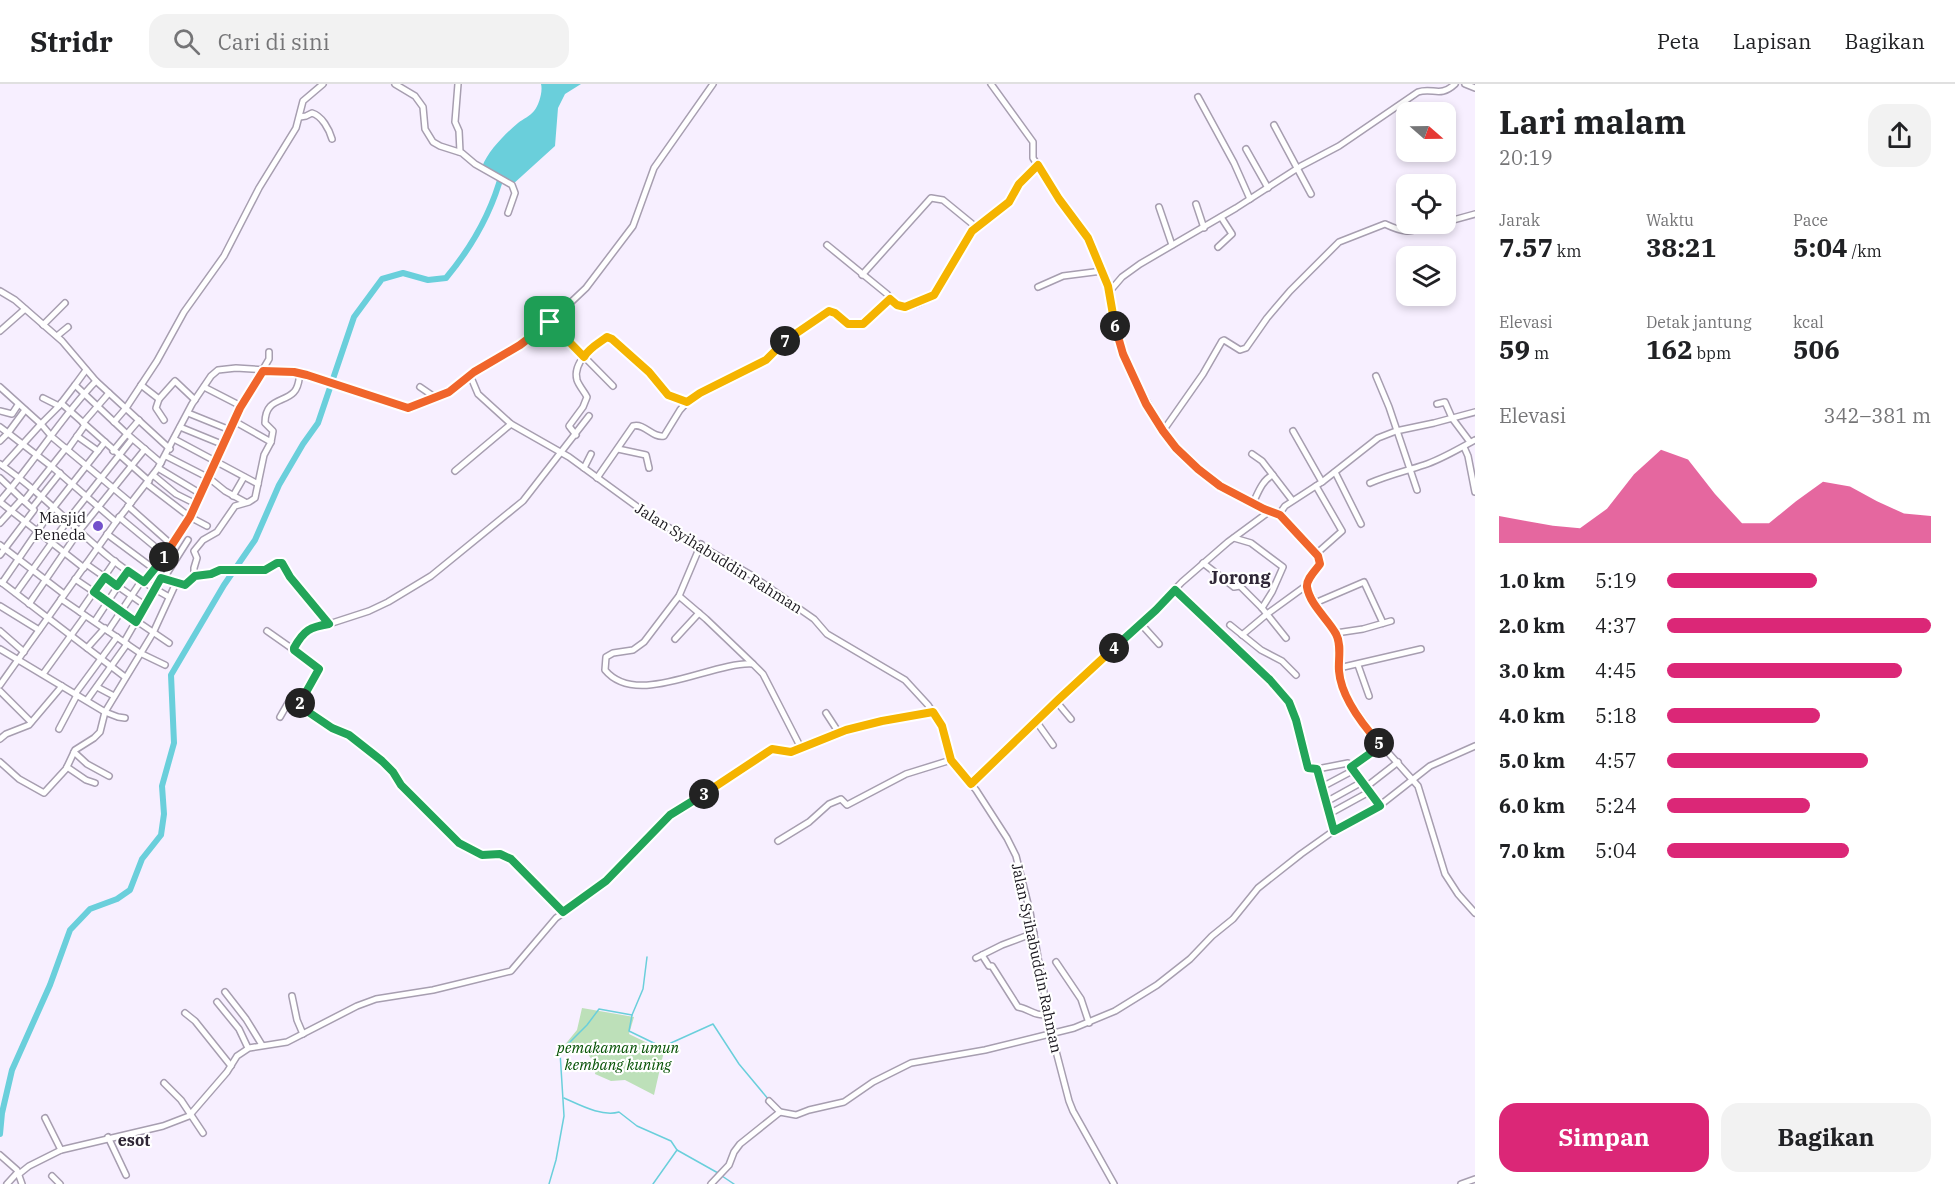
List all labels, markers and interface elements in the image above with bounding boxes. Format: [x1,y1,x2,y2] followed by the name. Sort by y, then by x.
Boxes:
[149,14,569,68] search box
[30,23,113,60] text: Stridr
[170,25,203,58] icon: search
[218,27,330,56] text: Cari di sini
[1657,27,1700,55] text: Peta
[1733,27,1811,55] text: Lapisan
[1844,27,1925,55] text: Bagikan
[1499,100,1686,143] text: Lari malam
[1396,102,1456,162] north arrow
[1396,102,1456,306] map controls
[1868,104,1931,167] button: share
[1499,144,1553,171] text: 20:19
[1396,174,1456,234] button: locate
[1499,210,1540,230] text: Jarak
[1646,210,1694,230] text: Waktu
[1793,210,1828,230] text: Pace
[1499,230,1553,264] text: 7.57
[1646,230,1716,264] text: 38:21
[1793,230,1848,264] text: 5:04
[1553,241,1581,261] text: km
[1848,241,1882,261] text: /km
[1396,246,1456,306] button: layers
[524,296,575,347] pin
[533,305,566,338] icon: arrive
[1100,311,1130,341] pin: 6
[1499,312,1553,332] text: Elevasi
[1646,312,1752,332] text: Detak jantung
[1793,312,1824,332] text: kcal
[1110,316,1120,336] text: 6
[770,326,800,356] pin: 7
[780,331,790,351] text: 7
[1499,332,1530,366] text: 59
[1646,332,1693,366] text: 162
[1793,332,1840,366] text: 506
[1530,343,1549,363] text: m
[1693,343,1731,363] text: bpm
[1499,402,1566,429] text: Elevasi
[1824,402,1931,429] text: 342–381 m
[632,499,807,618] street label: Jalan Syihabuddin Rahman
[34,508,86,544] place label: Masjid Peneda
[91,519,105,533] marker: Masjid Peneda
[149,542,179,572] pin: 1
[159,547,169,567] text: 1
[1209,566,1271,589] district label: Jorong
[1499,567,1565,594] text: 1.0 km
[1595,567,1637,594] text: 5:19
[1499,612,1565,639] text: 2.0 km
[1595,612,1637,639] text: 4:37
[1099,633,1129,663] pin: 4
[1109,638,1119,658] text: 4
[1499,657,1565,684] text: 3.0 km
[1595,657,1637,684] text: 4:45
[285,688,315,718] pin: 2
[295,693,305,713] text: 2
[1499,702,1565,729] text: 4.0 km
[1595,702,1637,729] text: 5:18
[1364,728,1394,758] pin: 5
[1374,733,1384,753] text: 5
[1499,747,1565,774] text: 5.0 km
[1595,747,1637,774] text: 4:57
[689,779,719,809] pin: 3
[699,784,709,804] text: 3
[1499,792,1565,819] text: 6.0 km
[1595,792,1637,819] text: 5:24
[1499,837,1565,864] text: 7.0 km
[1595,837,1637,864] text: 5:04
[1008,861,1067,1055] street label: Jalan Syihabuddin Rahman
[555,1038,680,1074] park label: pemakaman umun kembang kuning
[1499,1103,1709,1172] button: Simpan
[1721,1103,1931,1172] button: Bagikan
[118,1130,150,1150] district label: esot

